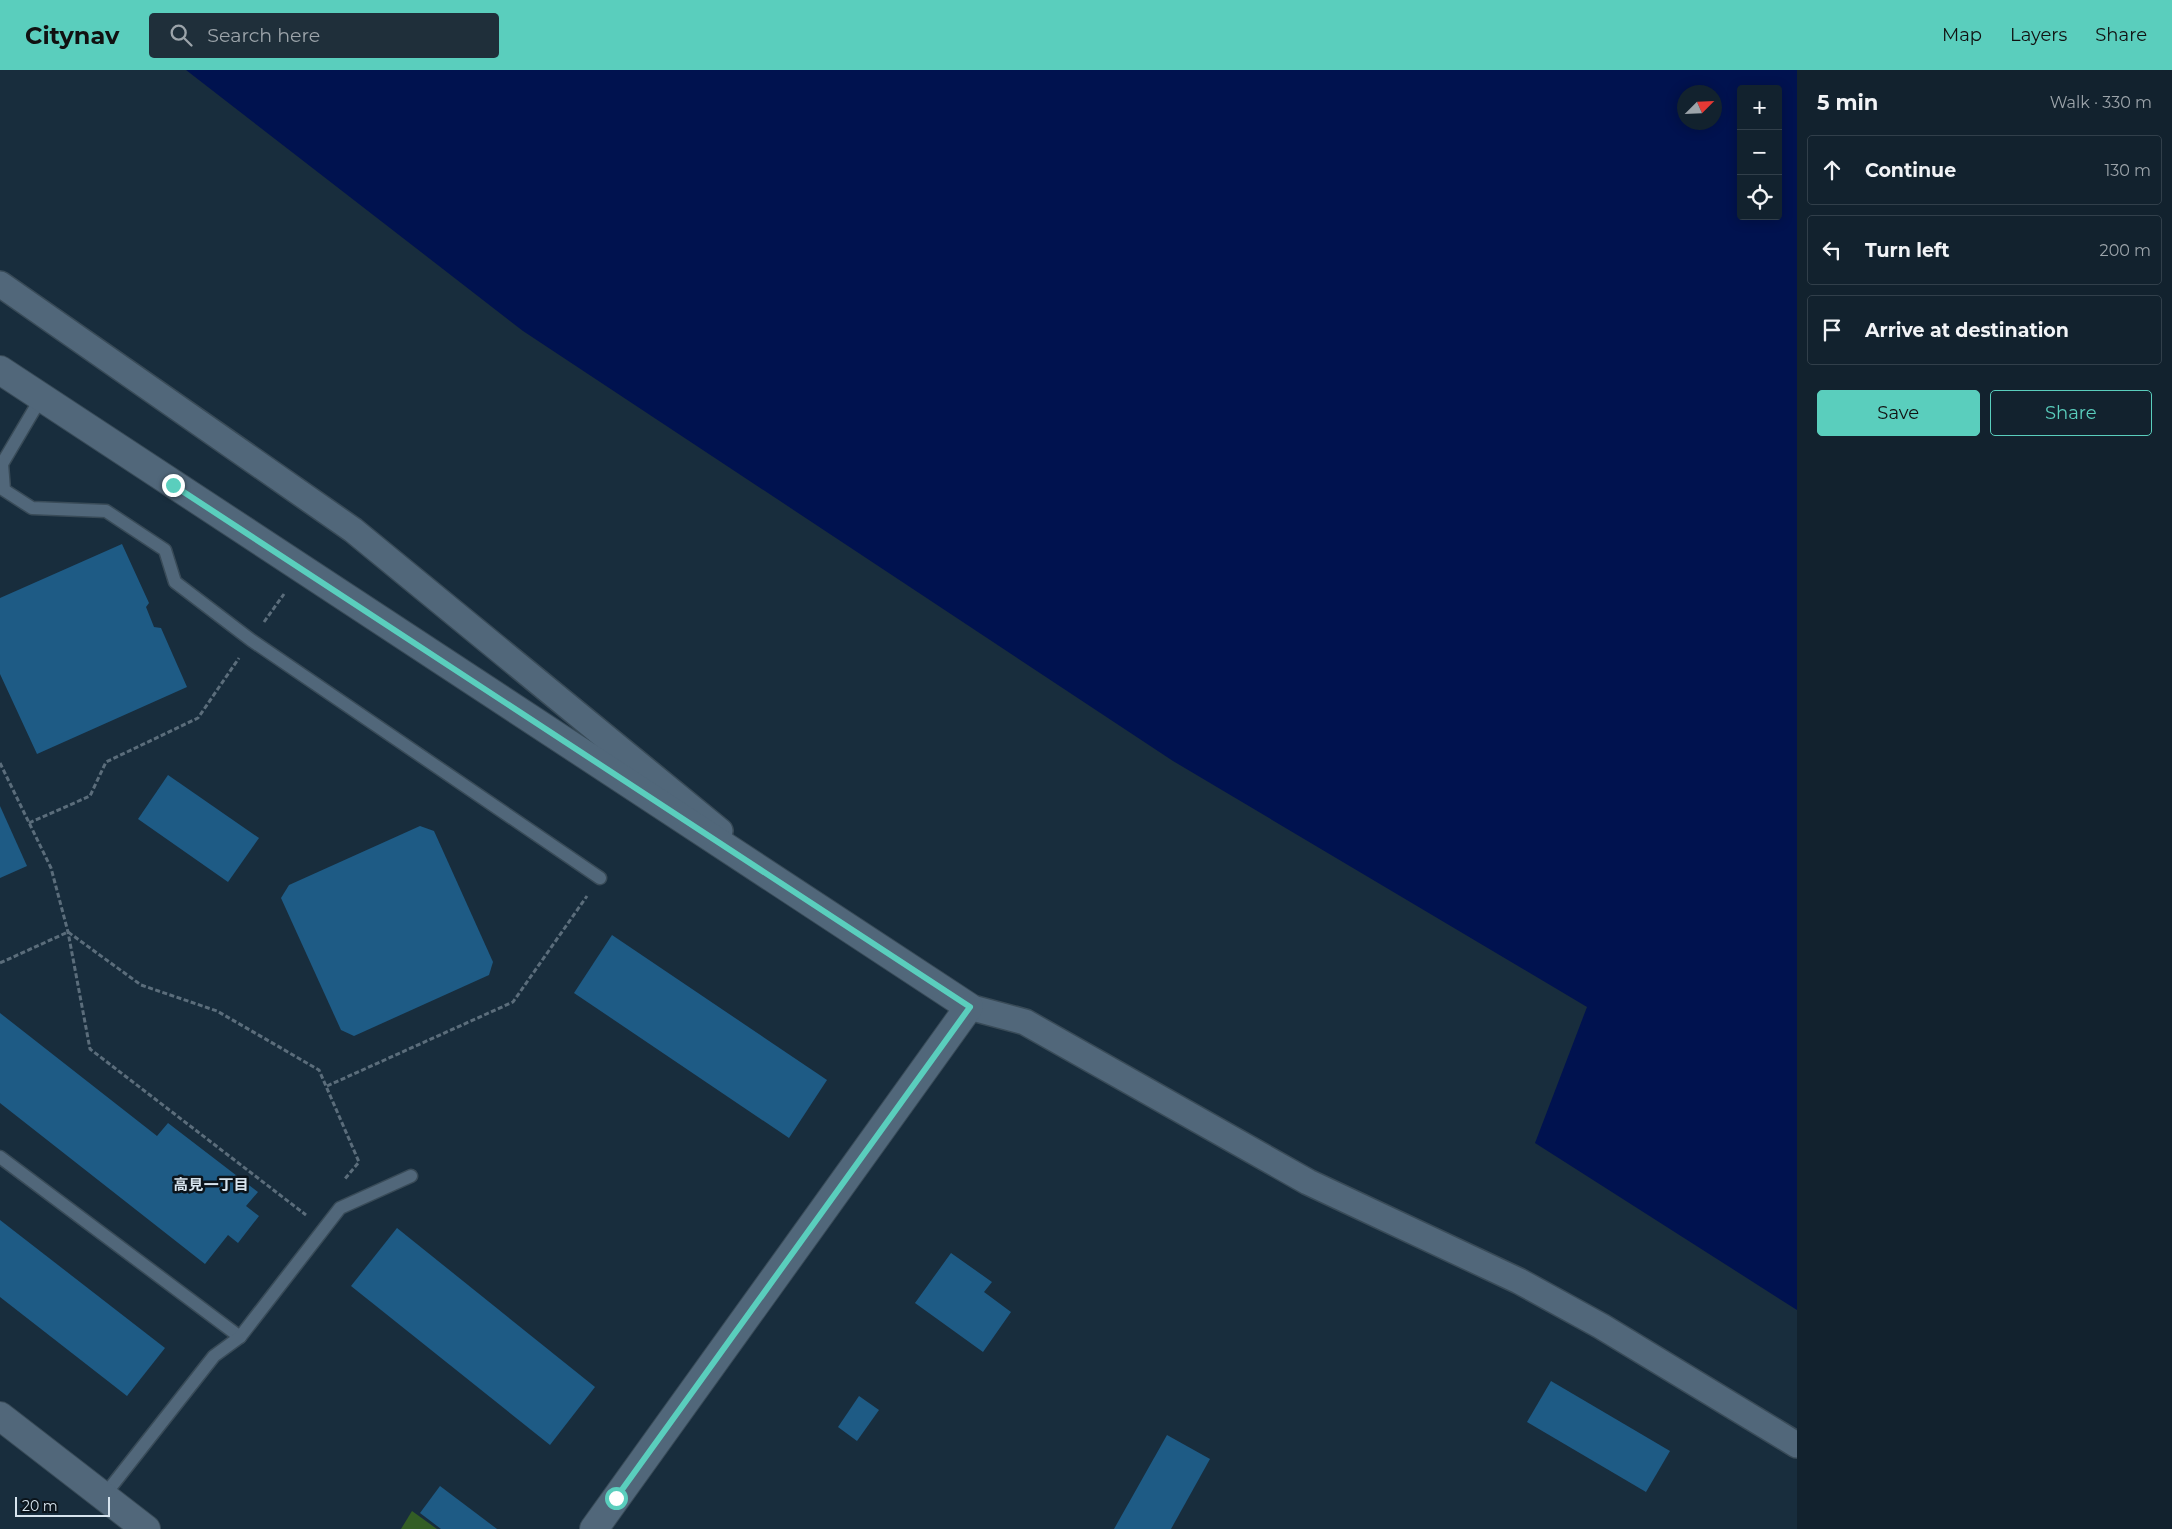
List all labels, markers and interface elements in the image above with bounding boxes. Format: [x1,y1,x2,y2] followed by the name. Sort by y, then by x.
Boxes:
[149,13,499,58] search box
[25,21,119,50] text: Citynav
[167,21,195,49] icon: search
[207,24,320,47] text: Search here
[1942,24,1982,46] text: Map
[2010,24,2067,46] text: Layers
[2095,24,2147,46] text: Share
[1677,85,1722,130] north arrow
[1737,85,1782,220] map controls
[1737,85,1782,130] button: +
[1817,90,1878,115] text: 5 min
[2050,93,2152,112] text: Walk · 330 m
[1737,130,1782,175] button: −
[1818,156,1846,184] icon: ahead
[1865,159,1956,182] text: Continue
[2104,161,2151,180] text: 130 m
[1737,175,1782,220] button: locate
[1818,236,1846,264] icon: left
[1865,239,1950,262] text: Turn left
[2100,241,2151,260] text: 200 m
[1818,316,1846,344] icon: arrive
[1865,319,2069,342] text: Arrive at destination
[1817,390,1980,436] button: Save
[1990,390,2152,436] button: Share
[162,474,185,497] route end
[173,1175,249,1194] district label: 高見一丁目
[605,1487,628,1510] route start
[15,1494,110,1517] scale bar
[22,1497,58,1515] text: 20 m

